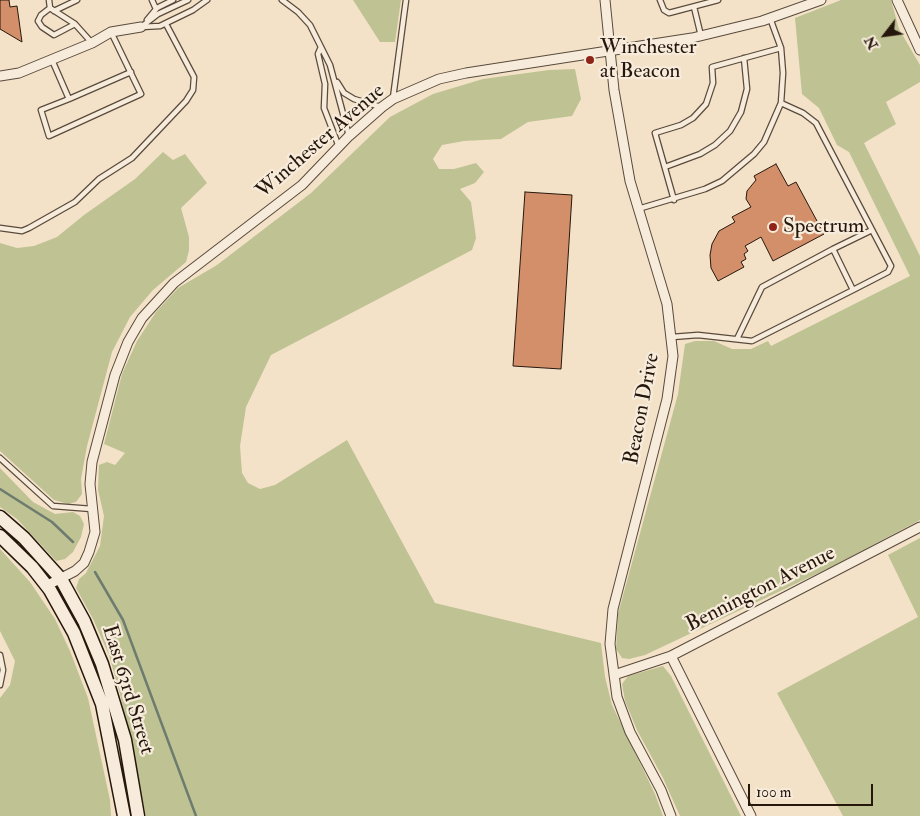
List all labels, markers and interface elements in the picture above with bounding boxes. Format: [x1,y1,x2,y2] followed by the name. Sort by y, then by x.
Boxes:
[860,10,910,60] north arrow
[861,33,882,52] text: N
[600,35,697,85] place label: Winchester at Beacon
[584,54,596,66] marker: Winchester at Beacon
[252,79,390,205] street label: Winchester Avenue
[783,214,864,240] place label: Spectrum
[767,221,779,233] marker: Spectrum
[620,351,666,467] street label: Beacon Drive
[682,542,840,638] street label: Bennington Avenue
[95,622,159,758] street label: East 63rd Street
[750,774,875,806] scale bar
[756,783,791,802] text: 100 m

